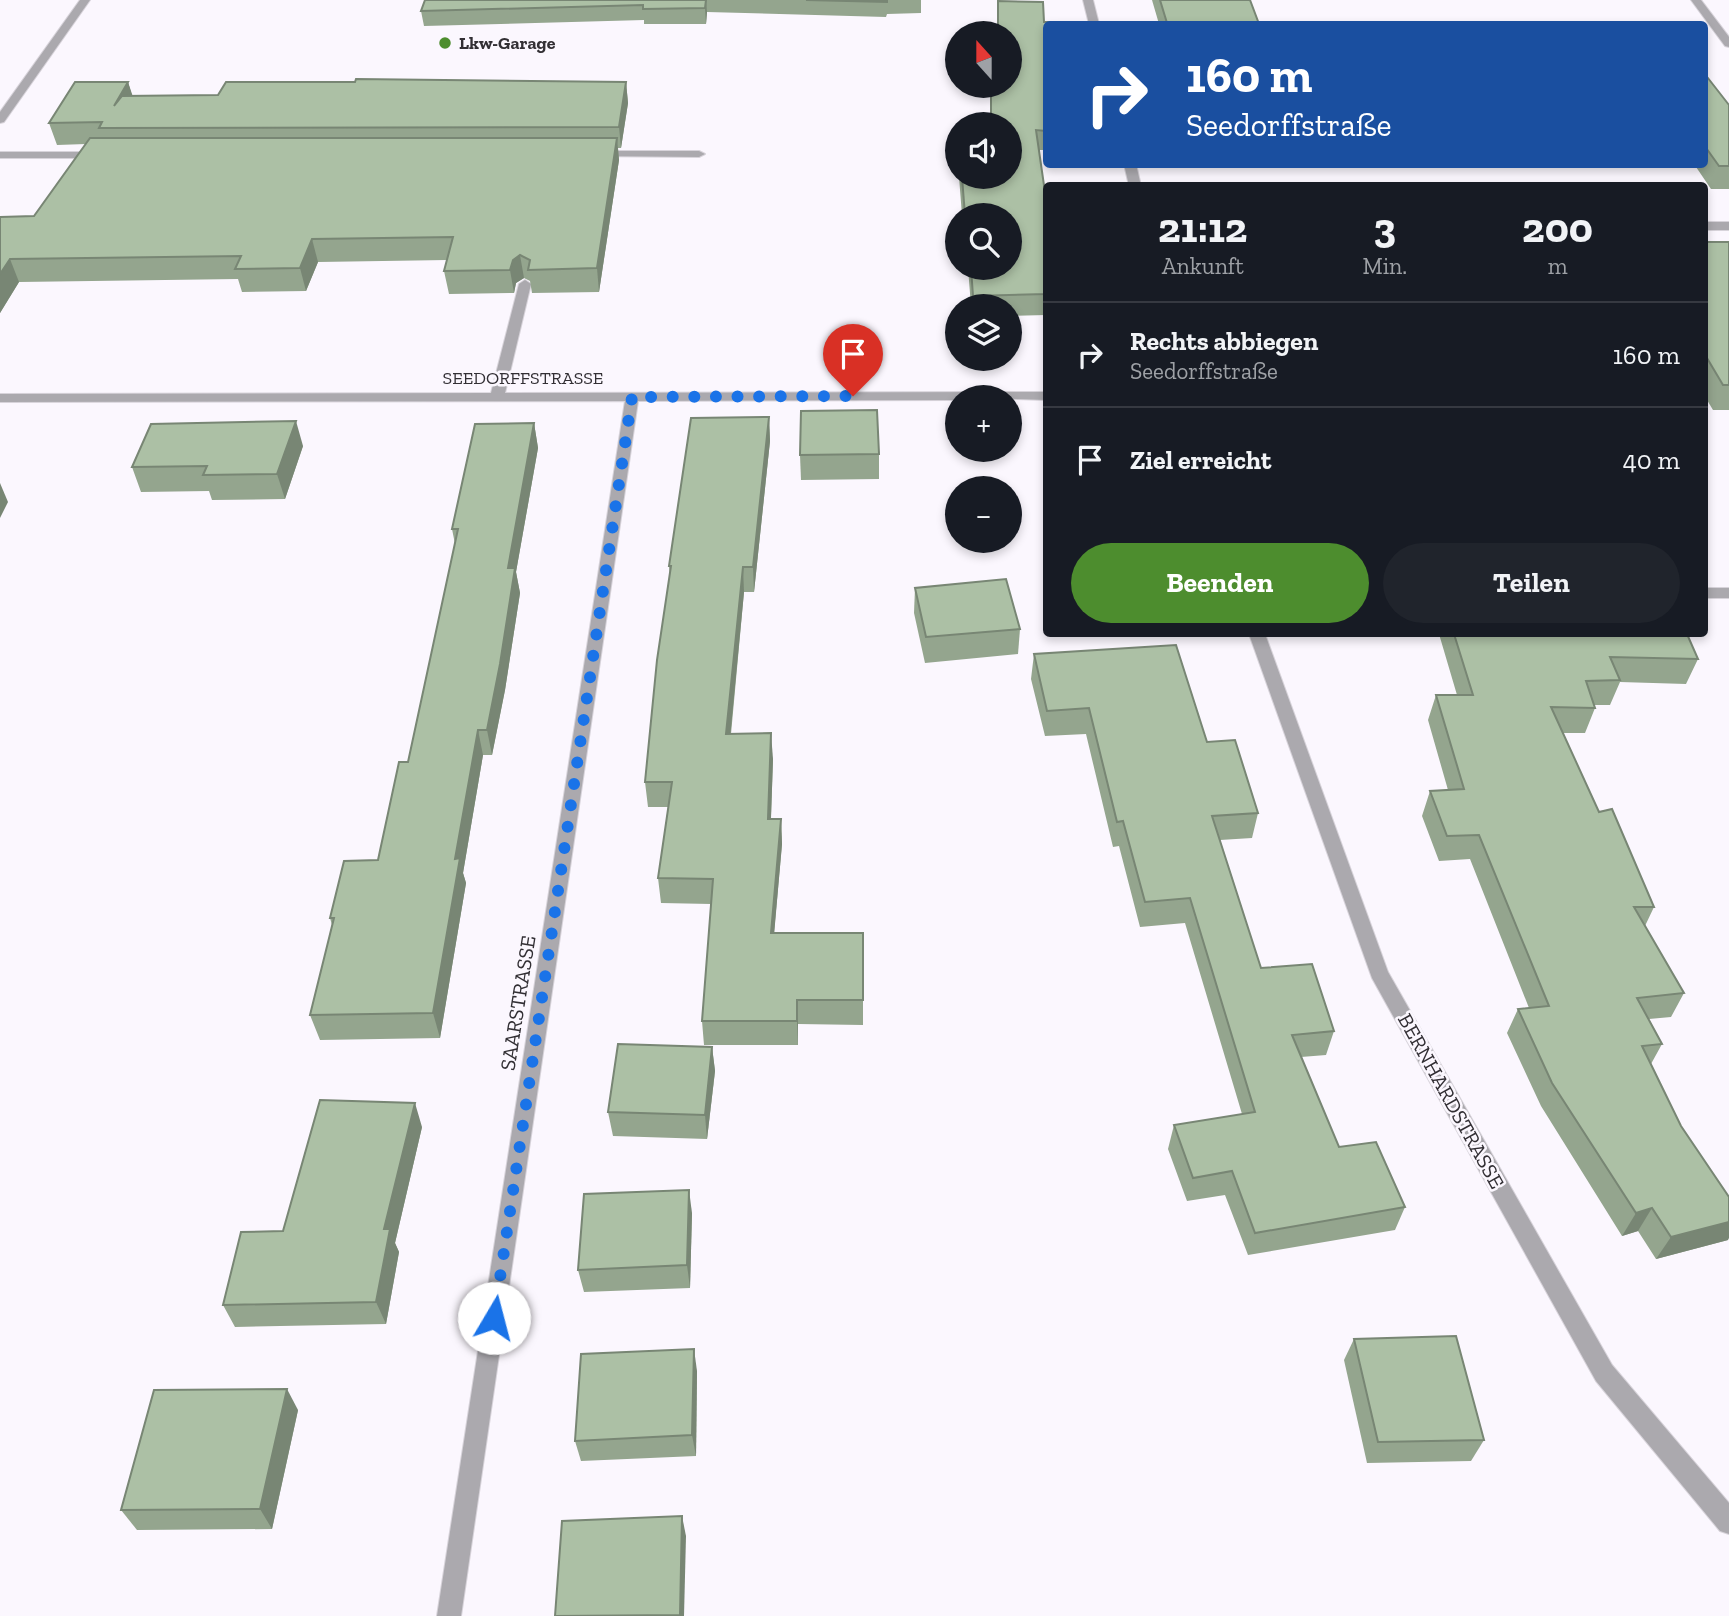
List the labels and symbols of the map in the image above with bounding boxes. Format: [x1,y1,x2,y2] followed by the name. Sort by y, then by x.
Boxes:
[945,21,1022,98] north arrow
[459,32,556,54] place label: Lkw-Garage
[437,35,453,51] marker: Lkw-Garage
[823,324,883,396] pin
[443,367,603,389] street label: SEEDORFFSTRASSE
[494,934,541,1072] street label: SAARSTRASSE
[1393,1009,1510,1193] street label: BERNHARDSTRASSE
[457,1281,531,1355] position arrow

